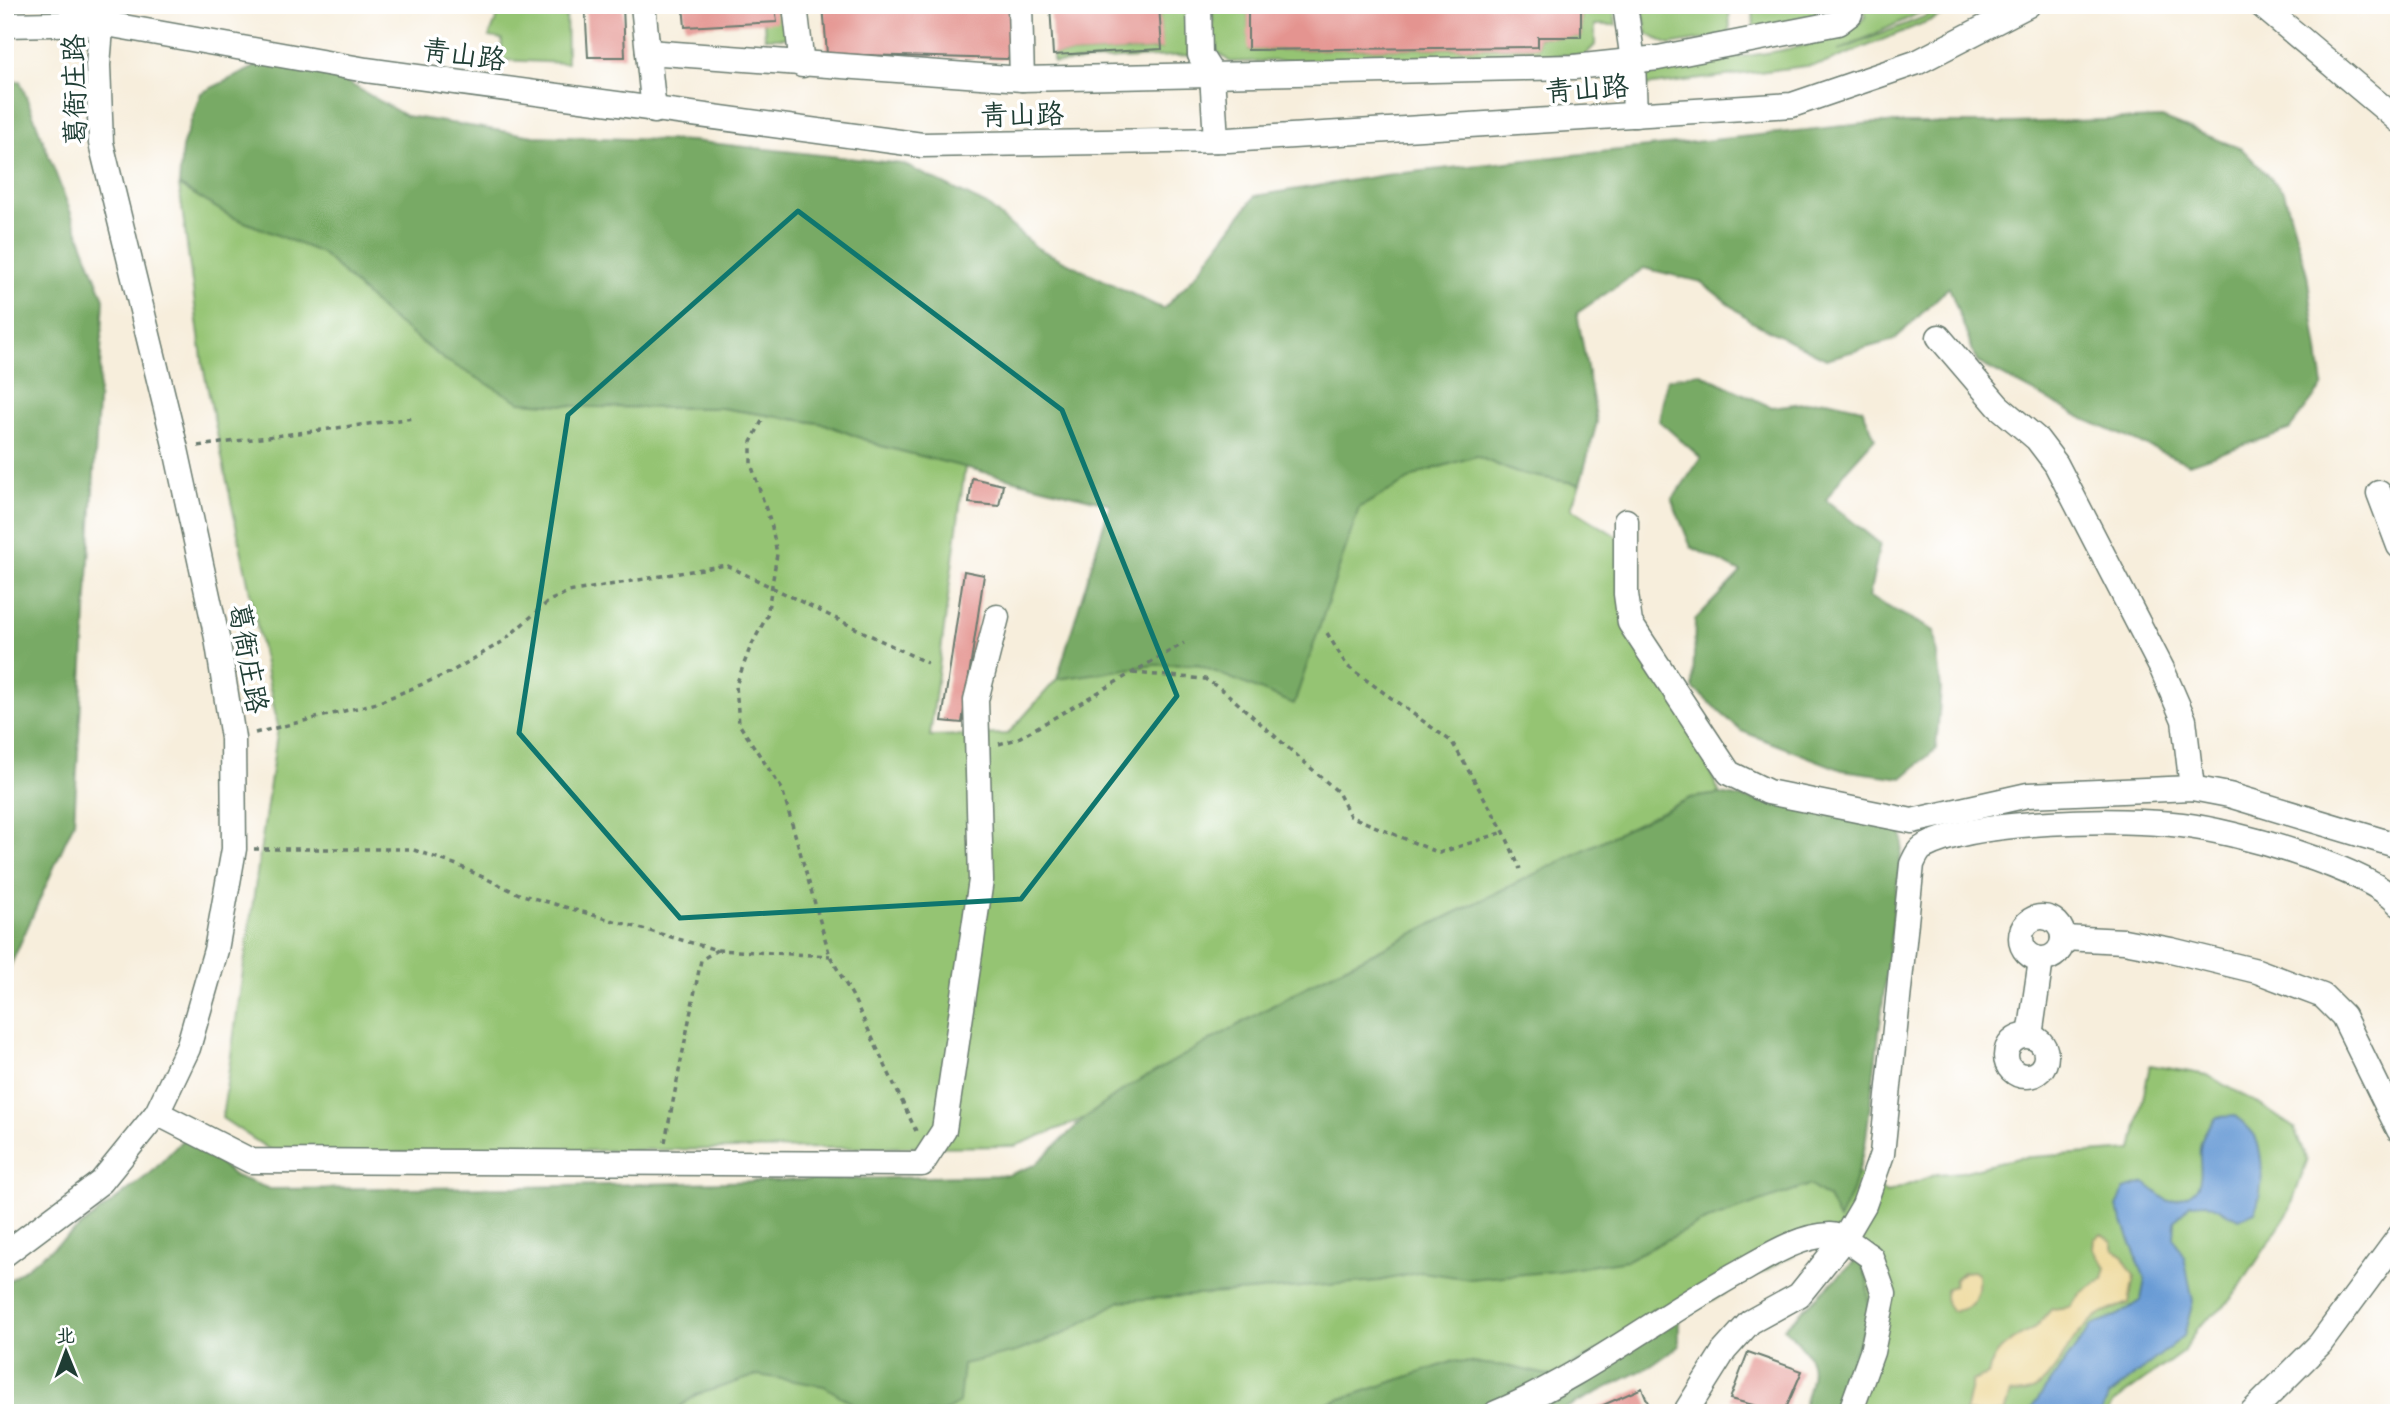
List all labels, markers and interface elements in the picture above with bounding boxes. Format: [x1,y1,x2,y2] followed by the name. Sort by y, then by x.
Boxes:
[420,31,508,78] street label: 青山路
[56,34,93,146] street label: 葛衙庄路
[1544,68,1630,109] street label: 青山路
[980,96,1064,133] street label: 青山路
[222,600,275,716] street label: 葛衙庄路
[32,1316,102,1386] north arrow
[56,1324,75,1348] text: 北

